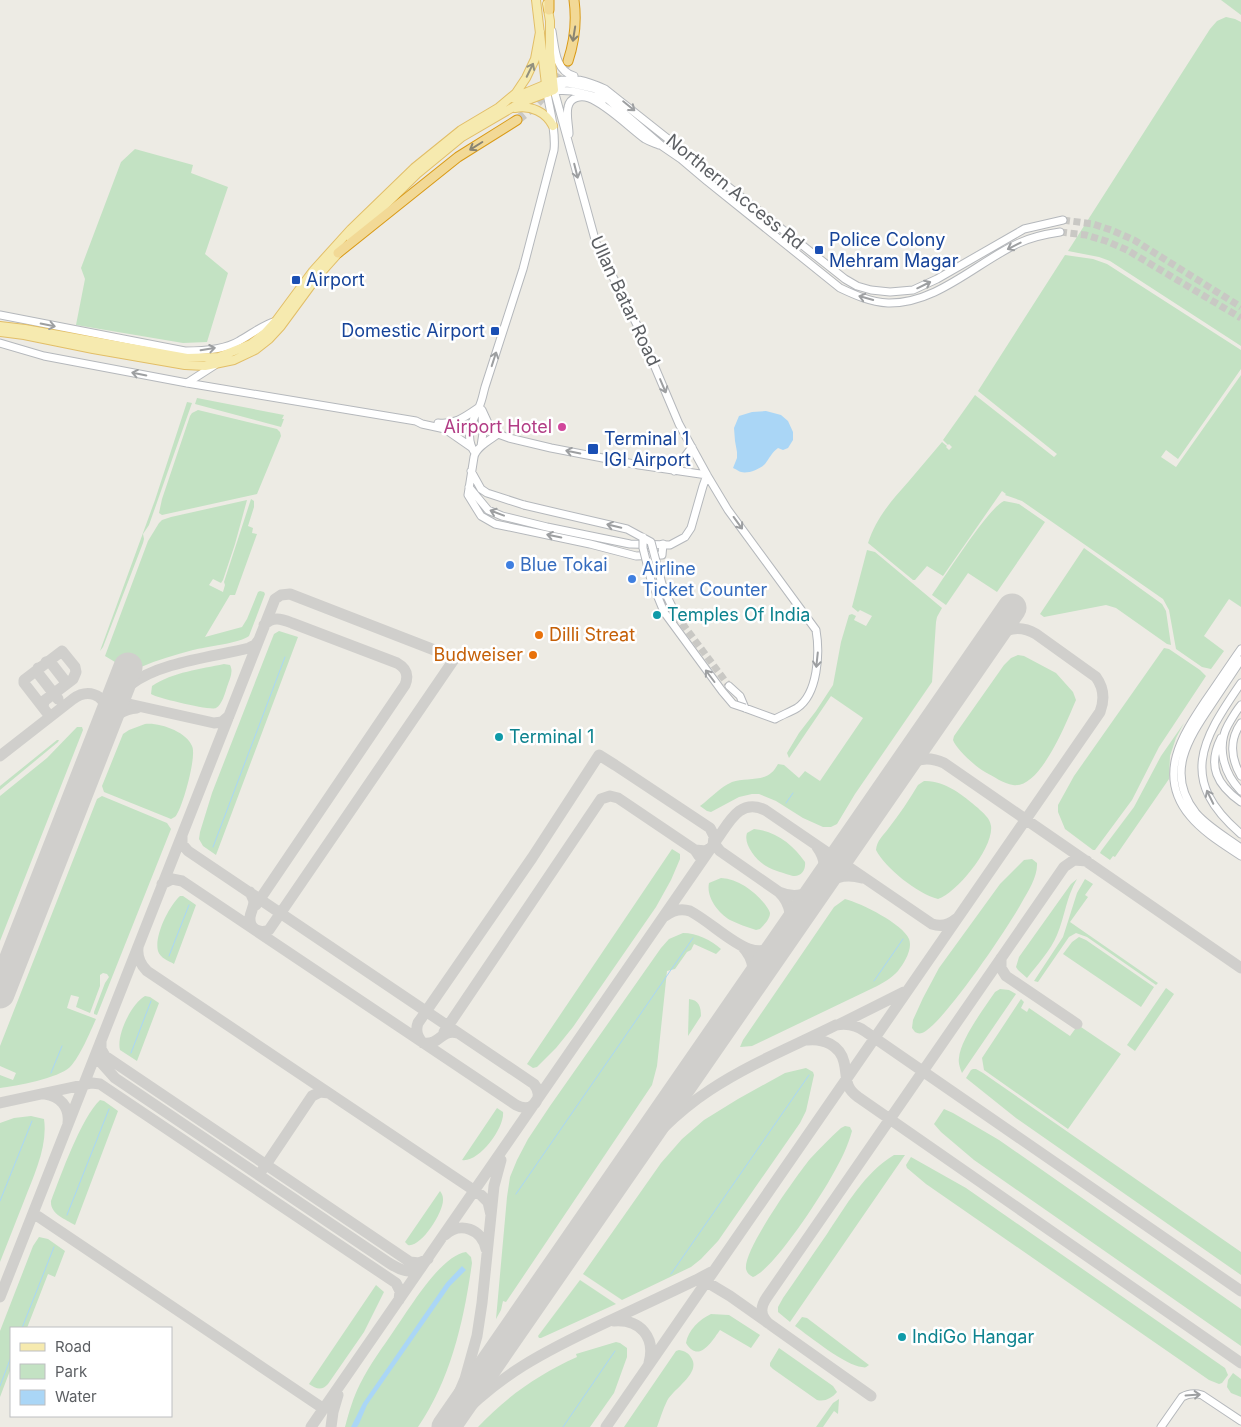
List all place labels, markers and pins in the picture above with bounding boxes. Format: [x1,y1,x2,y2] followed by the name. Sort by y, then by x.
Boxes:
[829,229,959,271] place label: Police Colony Mehram Magar
[813,244,825,256] marker: Police Colony Mehram Magar
[306,269,365,290] place label: Airport
[290,274,302,286] marker: Airport
[341,320,485,341] place label: Domestic Airport
[489,325,501,337] marker: Domestic Airport
[444,416,552,437] place label: Airport Hotel
[556,421,568,433] marker: Airport Hotel
[604,428,691,470] place label: Terminal 1 IGI Airport
[586,442,600,456] marker: Terminal 1 IGI Airport
[520,554,608,575] place label: Blue Tokai
[642,558,768,600] place label: Airline Ticket Counter
[504,559,516,571] marker: Blue Tokai
[626,573,638,585] marker: Airline Ticket Counter
[667,604,810,625] place label: Temples Of India
[651,609,663,621] marker: Temples Of India
[549,624,635,645] place label: Dilli Streat
[533,629,545,641] marker: Dilli Streat
[434,644,523,665] place label: Budweiser
[527,649,539,661] marker: Budweiser
[509,726,594,747] place label: Terminal 1
[493,731,505,743] marker: Terminal 1
[912,1326,1034,1347] place label: IndiGo Hangar
[896,1331,908,1343] marker: IndiGo Hangar

